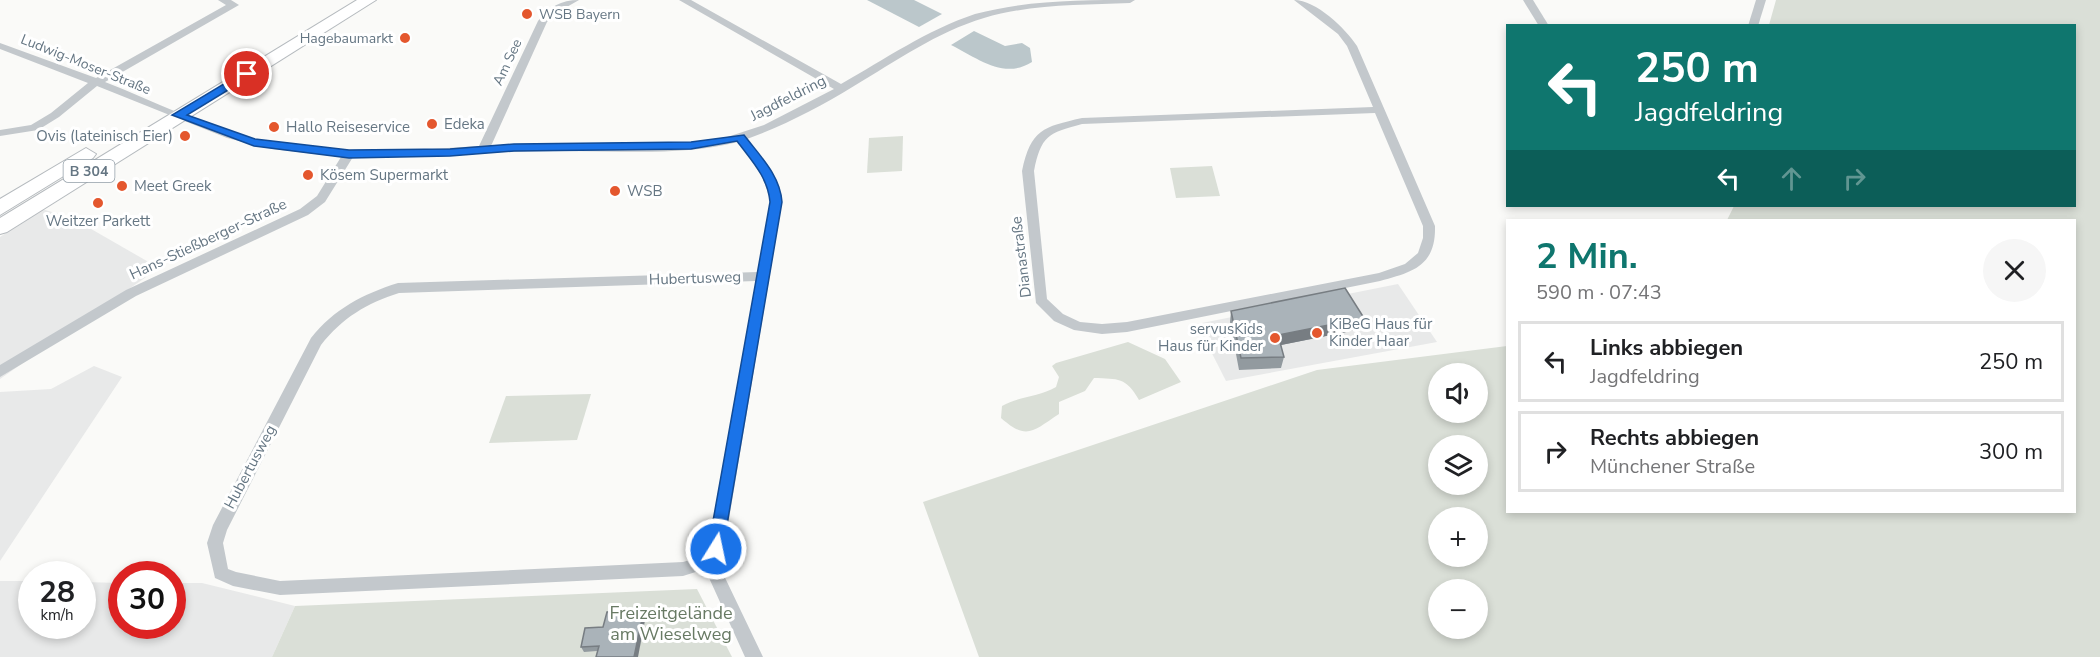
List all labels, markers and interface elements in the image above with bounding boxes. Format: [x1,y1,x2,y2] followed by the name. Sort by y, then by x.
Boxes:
[539,5,620,24] place label: WSB Bayern
[520,7,534,21] marker: WSB Bayern
[300,29,393,48] place label: Hagebaumarkt
[18,30,154,99] street label: Ludwig-Moser-Straße
[398,31,412,45] marker: Hagebaumarkt
[488,36,526,89] street label: Am See
[1635,40,1759,97] text: 250 m
[221,48,272,99] pin
[1536,48,1614,126] icon: left
[230,57,263,90] icon: arrive
[746,70,829,126] street label: Jagdfeldring
[1635,94,1783,131] text: Jagdfeldring
[444,114,485,134] place label: Edeka
[286,117,410,137] place label: Hallo Reiseservice
[425,117,439,131] marker: Edeka
[267,120,281,134] marker: Hallo Reiseservice
[36,126,173,146] place label: Ovis (lateinisch Eier)
[178,129,192,143] marker: Ovis (lateinisch Eier)
[64,160,115,182] road number: B 304
[1712,162,1745,195] icon: left
[1775,162,1808,195] icon: ahead
[1838,162,1871,195] icon: right
[320,165,449,185] place label: Kösem Supermarkt
[301,168,315,182] marker: Kösem Supermarkt
[134,176,212,196] place label: Meet Greek
[115,179,129,193] marker: Meet Greek
[627,181,663,201] place label: WSB
[608,184,622,198] marker: WSB
[126,194,290,284] street label: Hans-Stießberger-Straße
[91,196,105,210] marker: Weitzer Parkett
[46,211,151,231] place label: Weitzer Parkett
[1006,215,1036,299] street label: Dianastraße
[1536,232,1638,281] text: 2 Min.
[1983,239,2046,302] button: close
[649,266,741,290] street label: Hubertusweg
[1536,279,1662,306] text: 590 m · 07:43
[1329,314,1433,351] place label: KiBeG Haus für Kinder Haar
[1158,319,1264,356] place label: servusKids Haus für Kinder
[1310,326,1324,340] marker: KiBeG Haus für Kinder Haar
[1268,331,1282,345] marker: servusKids Haus für Kinder
[1590,333,1743,363] text: Links abbiegen
[1539,345,1572,378] icon: left
[1979,347,2043,377] text: 250 m
[1428,363,1488,639] map controls
[1428,363,1488,423] button: sound
[1590,363,1700,390] text: Jagdfeldring
[219,422,281,512] street label: Hubertusweg
[1590,423,1759,453] text: Rechts abbiegen
[1428,435,1488,495] button: layers
[1539,435,1572,468] icon: right
[1979,437,2043,467] text: 300 m
[1590,453,1755,480] text: Münchener Straße
[1428,507,1488,567] button: +
[684,517,748,581] position arrow
[108,561,186,639] speed limit sign: 30
[39,572,75,613] text: 28
[1428,579,1488,639] button: −
[609,601,733,646] park label: Freizeitgelände am Wieselweg
[40,605,74,625] text: km/h

